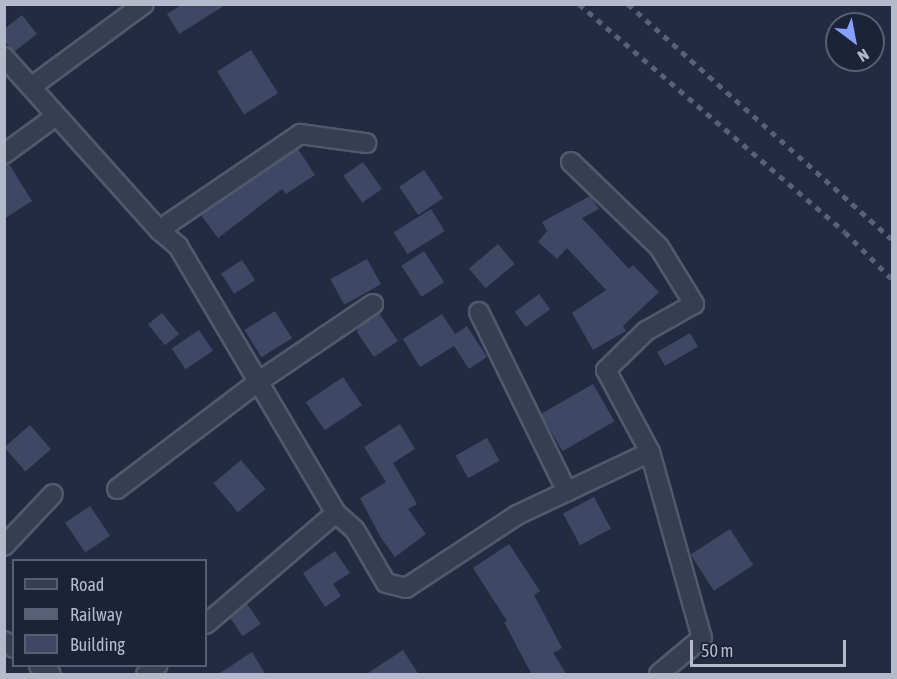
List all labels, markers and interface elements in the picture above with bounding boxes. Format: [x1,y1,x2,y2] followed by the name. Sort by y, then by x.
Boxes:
[825,12,885,72] north arrow
[855,45,872,66] text: N
[12,559,207,667] legend
[70,574,104,595] text: Road
[70,604,122,625] text: Railway
[693,628,849,666] scale bar
[70,634,125,655] text: Building
[701,640,733,661] text: 50 m

